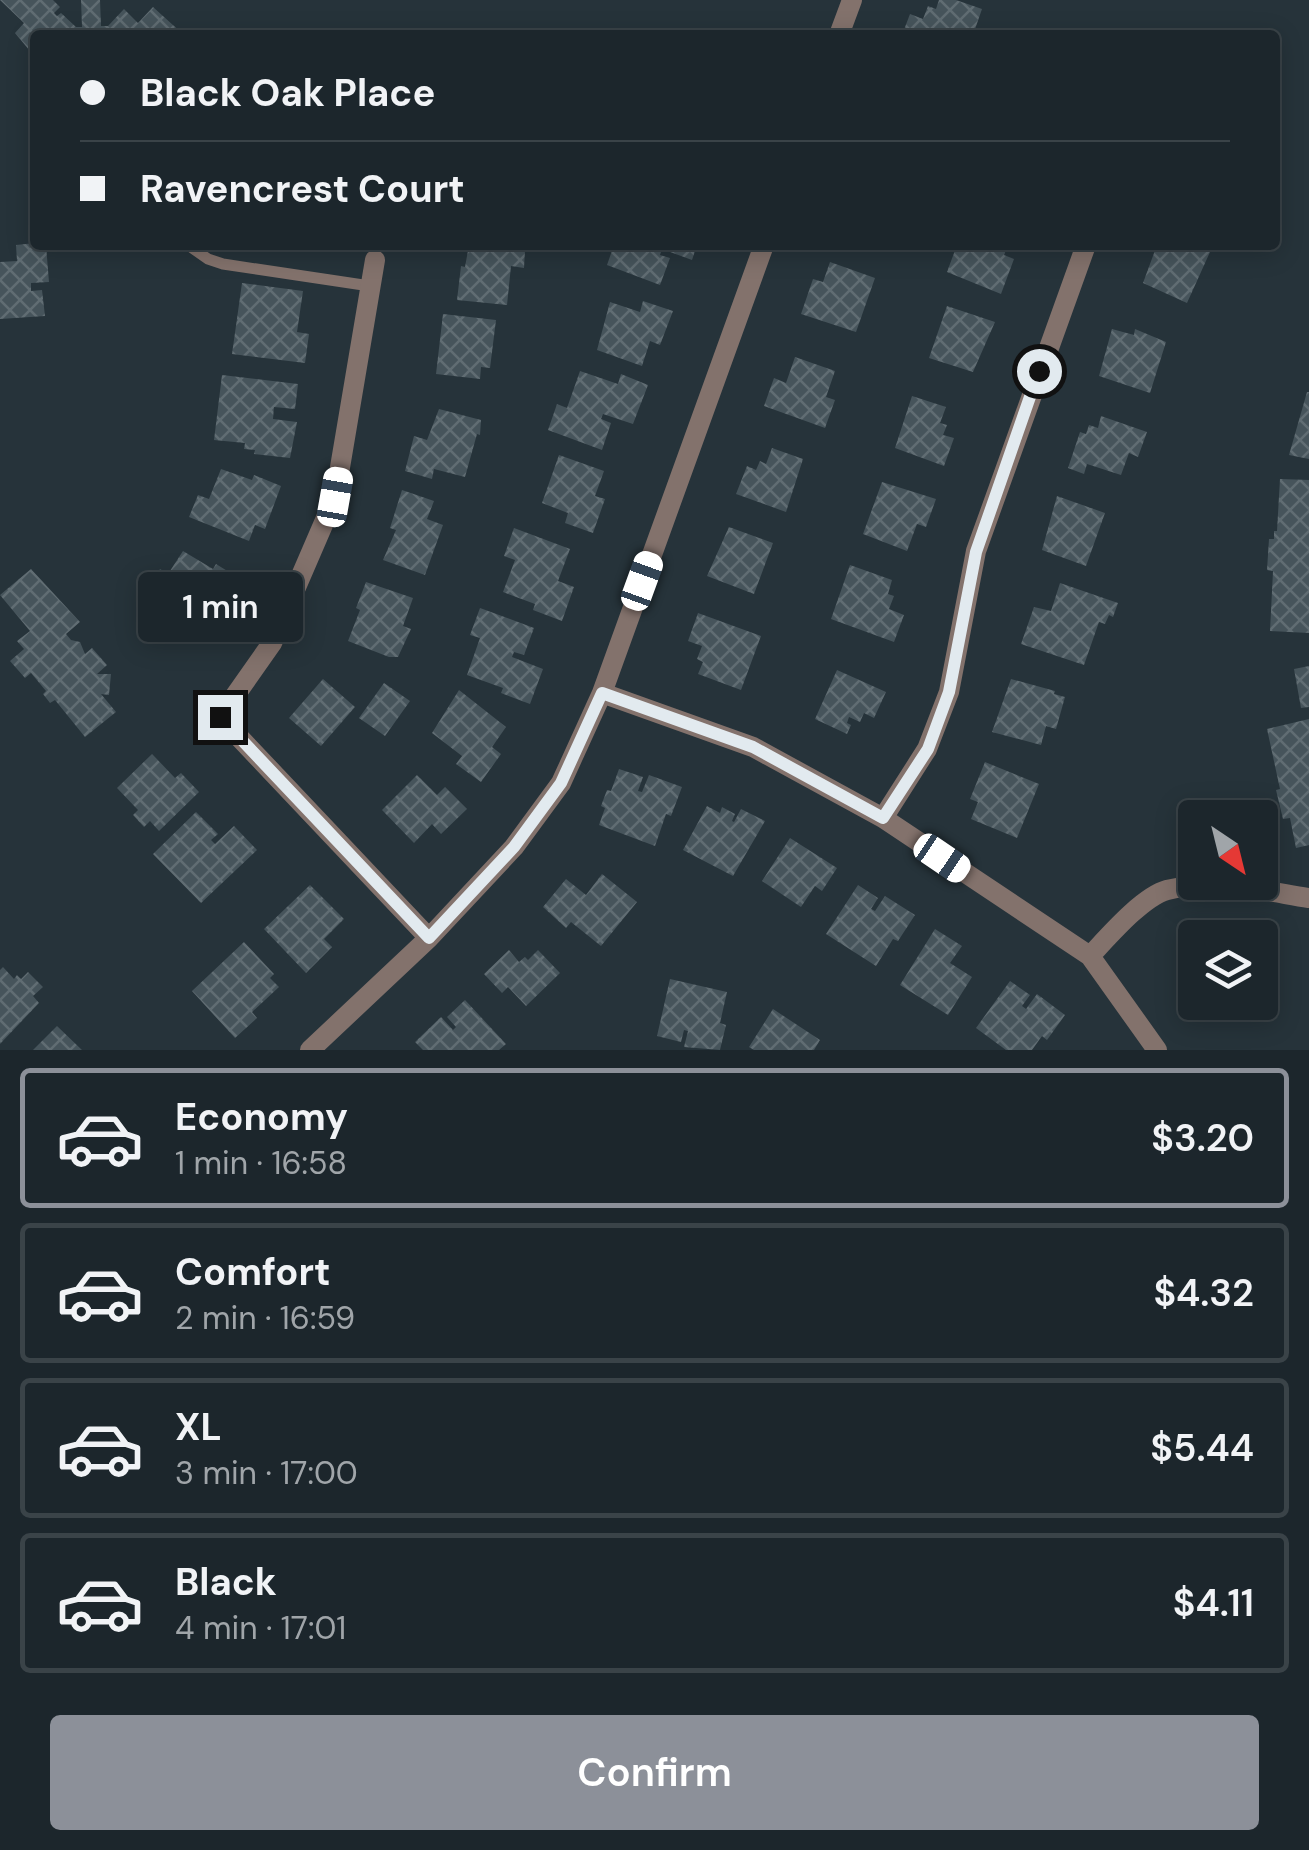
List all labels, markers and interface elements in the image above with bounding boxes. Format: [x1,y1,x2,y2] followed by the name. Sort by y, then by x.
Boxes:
[140,68,435,118] text: Black Oak Place
[140,164,465,214] text: Ravencrest Court
[1017,349,1062,394] route start
[315,465,355,529] car
[618,548,666,614] car
[138,572,302,642] callout: 1 min
[182,586,259,628] text: 1 min
[198,695,243,740] route end
[1178,800,1278,900] north arrow
[1178,800,1278,1020] map controls
[909,829,975,887] car
[1178,920,1278,1020] button: layers
[175,1092,348,1142] text: Economy
[55,1093,145,1183] icon: car
[1151,1113,1254,1163] text: $3.20
[175,1142,347,1184] text: 1 min · 16:58
[175,1247,331,1297] text: Comfort
[55,1248,145,1338] icon: car
[1153,1268,1254,1318] text: $4.32
[175,1297,355,1339] text: 2 min · 16:59
[175,1402,222,1452] text: XL
[55,1403,145,1493] icon: car
[1150,1423,1254,1473] text: $5.44
[175,1452,358,1494] text: 3 min · 17:00
[175,1557,277,1607] text: Black
[55,1558,145,1648] icon: car
[1173,1578,1254,1628] text: $4.11
[175,1607,346,1649] text: 4 min · 17:01
[50,1715,1259,1830] button: Confirm

